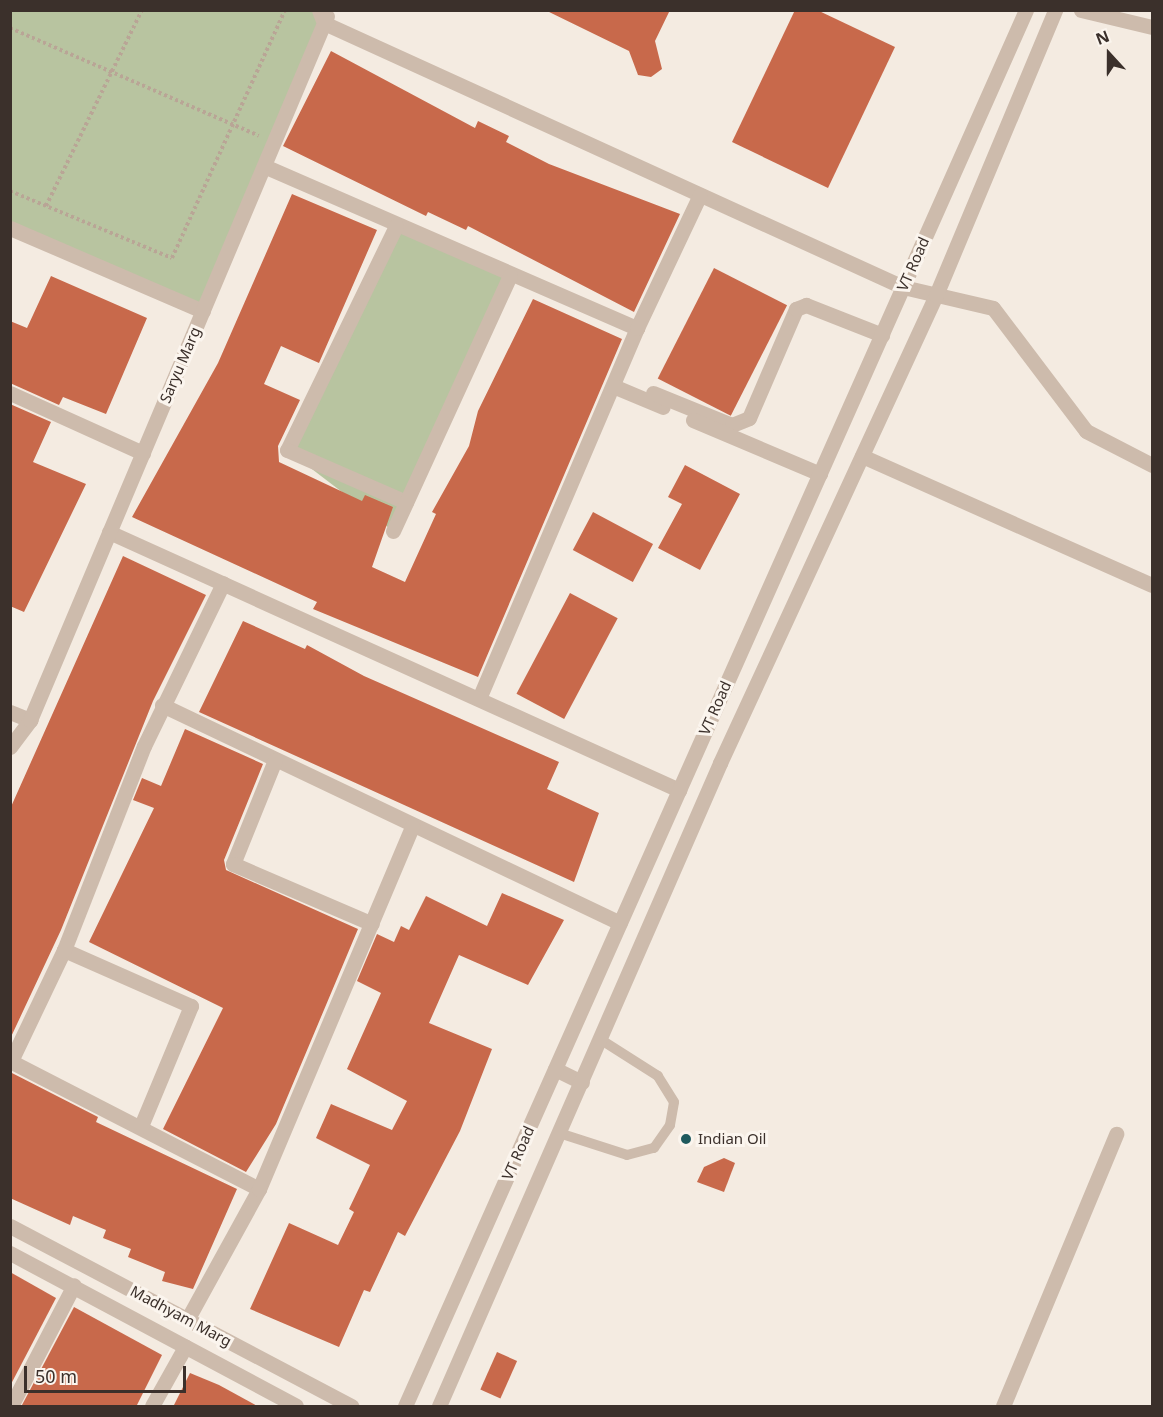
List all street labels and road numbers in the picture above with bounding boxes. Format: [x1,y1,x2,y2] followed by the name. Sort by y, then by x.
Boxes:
[893,234,933,294] street label: VT Road
[156,324,204,406] street label: Saryu Marg
[695,678,735,738] street label: VT Road
[498,1123,538,1183] street label: VT Road
[127,1282,235,1350] street label: Madhyam Marg

